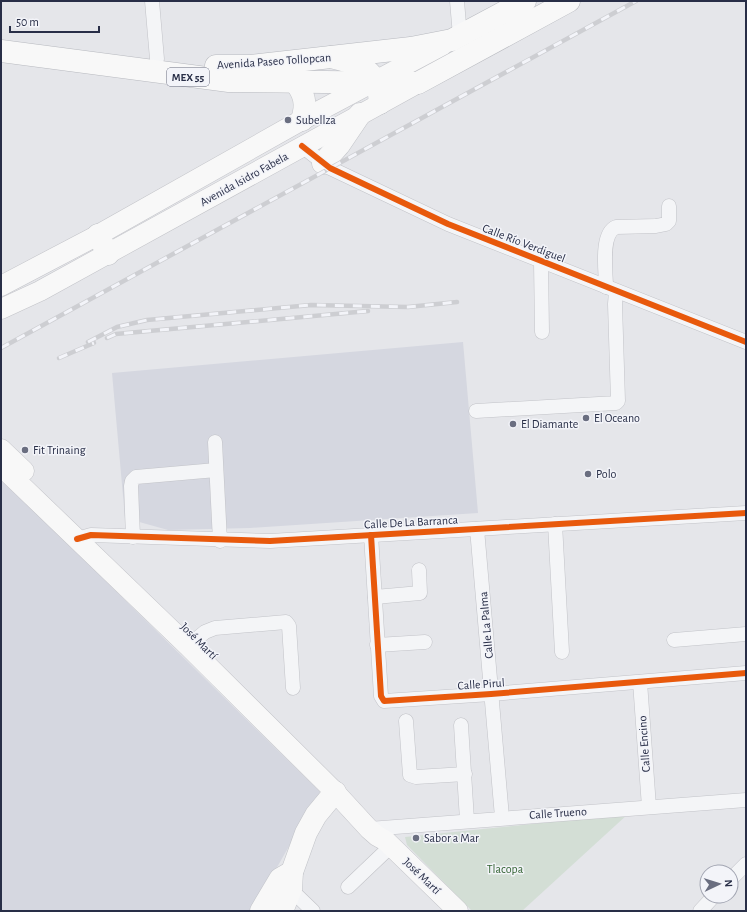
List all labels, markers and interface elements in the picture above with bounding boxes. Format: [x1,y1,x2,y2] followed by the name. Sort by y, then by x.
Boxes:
[10,8,99,34] scale bar
[16,16,39,28] text: 50 m
[217,51,331,71] street label: Avenida Paseo Tollopcan
[167,68,209,86] road number: MEX 55
[296,114,336,126] place label: Subellza
[283,115,293,125] marker: Subellza
[198,150,291,208] street label: Avenida Isidro Fabela
[481,222,567,264] street label: Calle Río Verdiguel
[594,412,640,424] place label: El Oceano
[581,413,591,423] marker: El Oceano
[521,418,578,430] place label: El Diamante
[508,419,518,429] marker: El Diamante
[33,444,86,456] place label: Fit Trinaing
[20,445,30,455] marker: Fit Trinaing
[596,468,617,480] place label: Polo
[583,469,593,479] marker: Polo
[364,514,459,530] street label: Calle De La Barranca
[477,590,495,659] street label: Calle La Palma
[178,620,220,662] street label: José Martí
[457,676,505,692] street label: Calle Pirul
[636,715,652,773] street label: Calle Encino
[529,805,587,821] street label: Calle Trueno
[424,832,479,844] place label: Sabor a Mar
[411,833,421,843] marker: Sabor a Mar
[401,855,443,897] street label: José Martí
[487,863,524,875] park label: Tlacopa
[699,864,739,904] north arrow
[723,879,734,888] text: N

